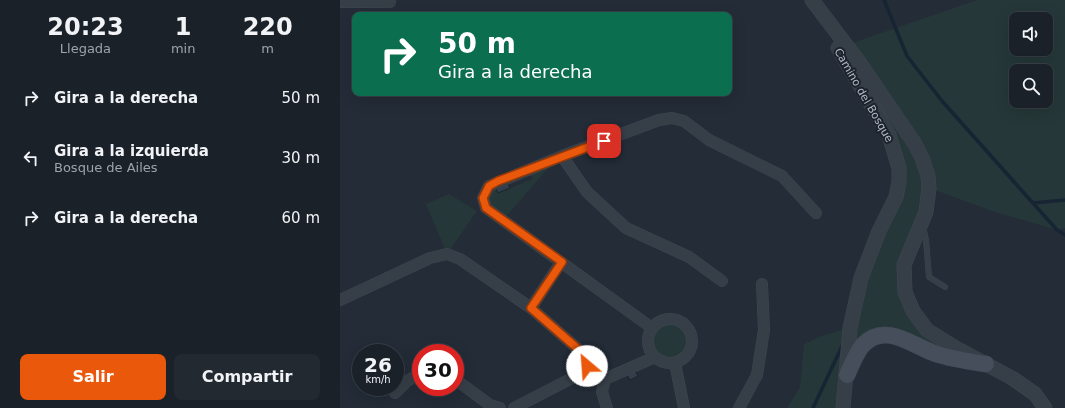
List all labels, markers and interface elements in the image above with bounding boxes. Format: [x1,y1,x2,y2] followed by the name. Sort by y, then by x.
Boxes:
[1009,12,1053,108] map controls
[1009,12,1053,56] button: sound
[47,13,124,41] text: 20:23
[175,13,191,41] text: 1
[243,13,293,41] text: 220
[438,27,516,60] text: 50 m
[372,28,424,80] icon: right
[60,41,111,56] text: Llegada
[171,41,195,56] text: min
[261,41,274,56] text: m
[831,46,896,145] street label: Camino del Bosque
[438,61,593,82] text: Gira a la derecha
[1009,64,1053,108] button: search
[20,87,42,109] icon: right
[54,89,198,107] text: Gira a la derecha
[282,89,320,107] text: 50 m
[587,124,621,158] pin
[593,130,615,152] icon: arrive
[54,142,209,160] text: Gira a la izquierda
[20,147,42,169] icon: left
[282,149,320,167] text: 30 m
[54,160,158,175] text: Bosque de Ailes
[20,207,42,229] icon: right
[54,209,198,227] text: Gira a la derecha
[282,209,320,227] text: 60 m
[412,344,464,396] speed limit sign: 30
[566,345,608,387] position arrow
[364,353,392,377] text: 26
[20,354,166,400] button: Salir
[174,354,320,400] button: Compartir
[365,374,391,385] text: km/h

